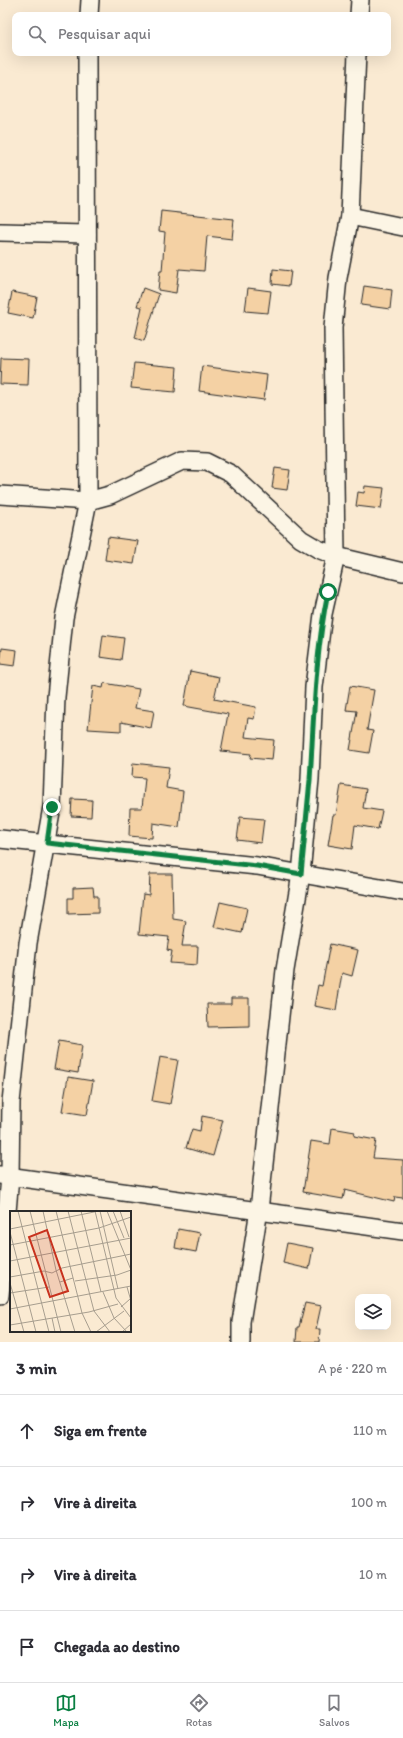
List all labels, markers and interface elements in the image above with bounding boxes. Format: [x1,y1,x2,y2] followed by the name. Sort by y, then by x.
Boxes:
[12,12,391,56] search box
[26,23,48,45] icon: search
[58,25,151,43] text: Pesquisar aqui
[319,583,337,601] route start
[43,798,61,816] route end
[10,1211,131,1332] inset map
[355,1294,391,1330] map controls
[355,1294,391,1330] button: layers
[16,1358,57,1378] text: 3 min
[318,1361,387,1376] text: A pé · 220 m
[16,1420,38,1442] icon: ahead
[54,1422,147,1440] text: Siga em frente
[353,1423,387,1438] text: 110 m
[16,1492,38,1514] icon: right
[54,1494,137,1512] text: Vire à direita
[351,1495,387,1510] text: 100 m
[16,1564,38,1586] icon: right
[54,1566,137,1584] text: Vire à direita
[359,1567,387,1582] text: 10 m
[16,1636,38,1658] icon: arrive
[54,1638,180,1656] text: Chegada ao destino
[53,1692,79,1729] tab: Mapa
[186,1692,212,1729] tab: Rotas
[319,1692,350,1729] tab: Salvos

